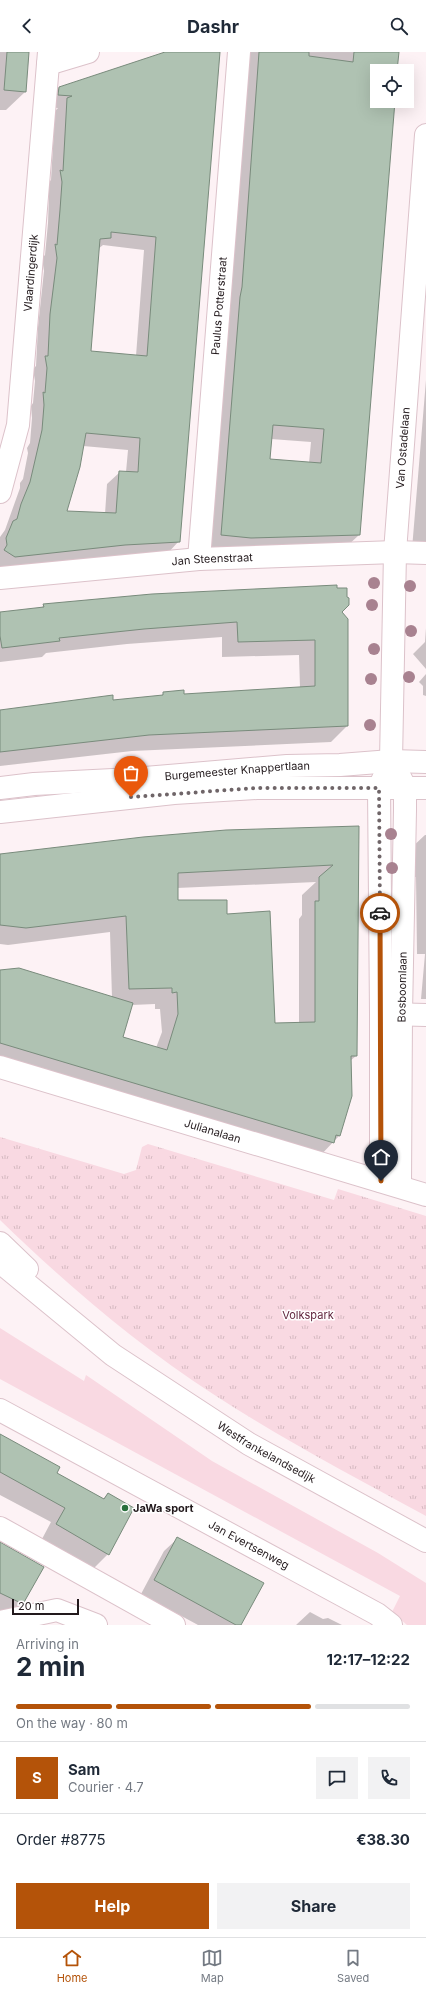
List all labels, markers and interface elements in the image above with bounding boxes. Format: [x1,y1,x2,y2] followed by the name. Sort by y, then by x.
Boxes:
[16,15,38,37] icon: back
[388,15,410,37] icon: search
[187,16,239,37] text: Dashr
[370,64,414,108] map controls
[370,64,414,108] button: locate
[20,234,41,312] street label: Vlaardingerdijk
[208,256,230,355] street label: Paulus Potterstraat
[393,407,413,489] street label: Van Ostadelaan
[171,550,253,569] street label: Jan Steenstraat
[114,756,148,797] pin
[164,759,310,783] street label: Burgemeester Knappertlaan
[120,762,142,784] icon: bag
[360,893,400,933] courier
[369,902,391,924] icon: car
[394,952,410,1022] street label: Bosboomlaan
[183,1116,243,1146] street label: Julianalaan
[364,1140,398,1181] pin
[370,1146,392,1168] icon: home
[282,1308,334,1322] park label: Volkspark
[215,1418,318,1486] street label: Westfrankelandsedijk
[133,1501,194,1515] place label: JaWa sport
[120,1503,130,1513] marker: JaWa sport
[206,1517,292,1572] street label: Jan Evertsenweg
[12,1597,79,1616] scale bar
[18,1599,44,1613] text: 20 m
[16,1636,79,1652] text: Arriving in
[327,1650,410,1669] text: 12:17–12:22
[16,1651,86,1682] text: 2 min
[16,1715,128,1731] text: On the way · 80 m
[316,1757,358,1799] button: chat
[368,1757,410,1799] button: phone
[68,1760,100,1779] text: Sam
[32,1768,42,1787] text: S
[68,1779,144,1795] text: Courier · 4.7
[16,1830,106,1849] text: Order #8775
[356,1830,410,1849] text: €38.30
[16,1883,209,1929] button: Help
[217,1883,410,1929] button: Share
[57,1947,88,1985] tab: Home
[201,1947,224,1985] tab: Map
[337,1947,369,1985] tab: Saved

